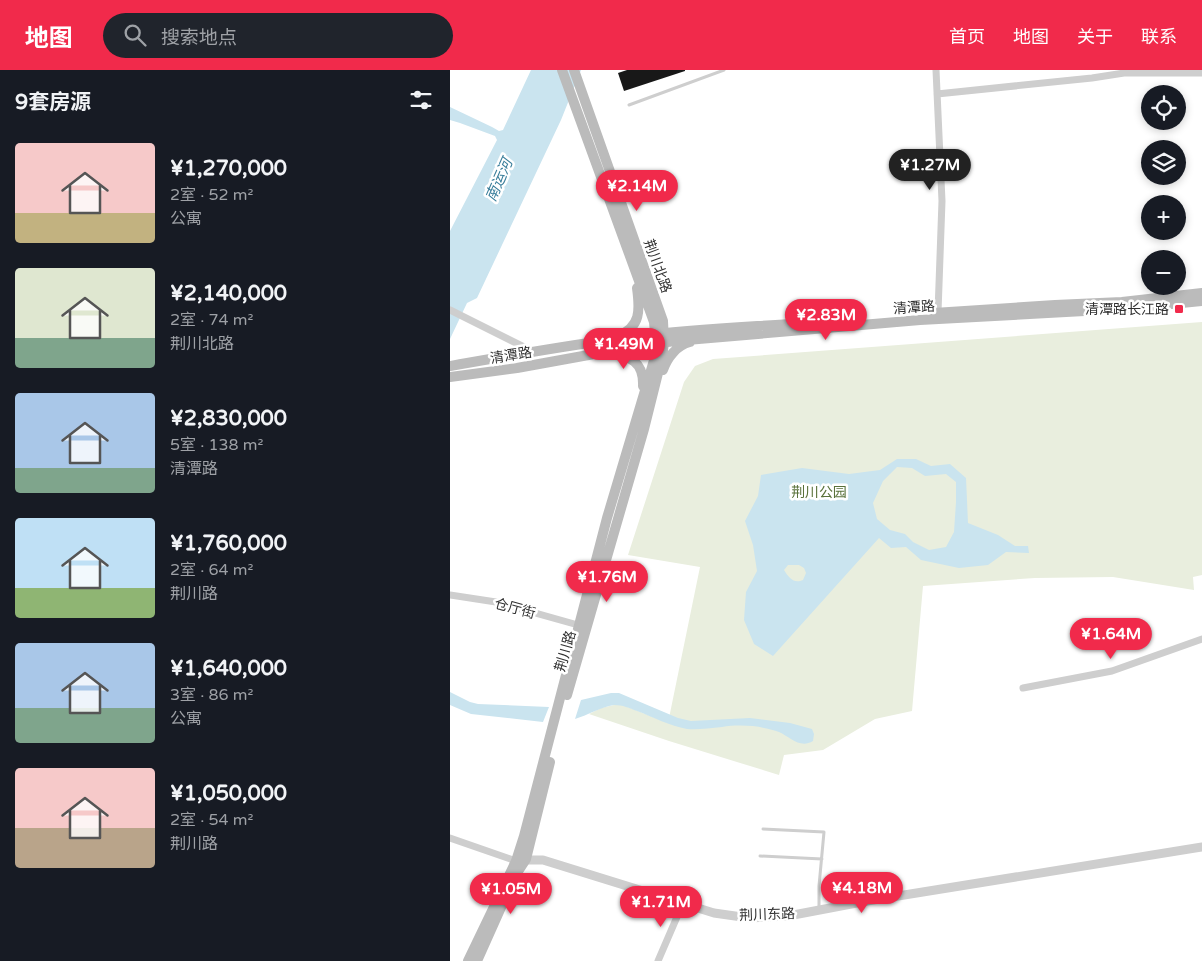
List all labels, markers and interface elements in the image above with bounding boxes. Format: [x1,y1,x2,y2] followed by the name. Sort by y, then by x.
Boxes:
[103,13,453,58] search box
[121,21,149,49] icon: search
[25,24,73,53] text: 地图
[949,26,985,48] text: 首页
[1013,26,1049,48] text: 地图
[1077,26,1113,48] text: 关于
[1141,26,1177,48] text: 联系
[161,27,237,49] text: 搜索地点
[1141,85,1186,295] map controls
[1141,85,1186,130] button: locate
[407,86,435,114] icon: filters
[15,90,91,115] text: 9套房源
[1141,140,1186,185] button: layers
[889,148,971,191] pin: ¥1.27M
[482,153,518,204] water label: 南运河
[900,155,960,175] text: ¥1.27M
[170,156,287,181] text: ¥1,270,000
[55,163,115,223] icon: home
[596,170,678,212] pin: ¥2.14M
[607,176,667,196] text: ¥2.14M
[170,185,253,205] text: 2室 · 52 m²
[1141,195,1186,240] button: +
[170,209,202,229] text: 公寓
[640,237,675,295] street label: 荆川北路
[1141,250,1186,295] button: −
[170,281,287,306] text: ¥2,140,000
[55,288,115,348] icon: home
[785,298,867,341] pin: ¥2.83M
[892,298,936,317] street label: 清潭路
[1085,301,1169,318] place label: 清潭路长江路
[1173,303,1185,315] marker: 清潭路长江路
[796,305,856,325] text: ¥2.83M
[170,310,253,330] text: 2室 · 74 m²
[583,328,665,370] pin: ¥1.49M
[170,334,234,354] text: 荆川北路
[594,334,654,354] text: ¥1.49M
[489,344,533,367] street label: 清潭路
[170,406,287,431] text: ¥2,830,000
[55,413,115,473] icon: home
[170,435,263,455] text: 5室 · 138 m²
[170,459,218,479] text: 清潭路
[791,484,847,501] park label: 荆川公园
[170,531,287,556] text: ¥1,760,000
[55,538,115,598] icon: home
[170,560,253,580] text: 2室 · 64 m²
[566,560,648,603] pin: ¥1.76M
[577,567,637,587] text: ¥1.76M
[170,584,218,604] text: 荆川路
[492,595,537,622] street label: 仓厅街
[1070,618,1152,660] pin: ¥1.64M
[1081,624,1141,644] text: ¥1.64M
[552,629,579,674] street label: 荆川路
[170,656,287,681] text: ¥1,640,000
[55,663,115,723] icon: home
[170,685,253,705] text: 3室 · 86 m²
[170,709,202,729] text: 公寓
[170,781,287,806] text: ¥1,050,000
[55,788,115,848] icon: home
[170,810,253,830] text: 2室 · 54 m²
[170,834,218,854] text: 荆川路
[470,872,552,915] pin: ¥1.05M
[821,872,903,914] pin: ¥4.18M
[832,878,892,898] text: ¥4.18M
[481,879,541,899] text: ¥1.05M
[620,886,702,928] pin: ¥1.71M
[631,892,691,912] text: ¥1.71M
[739,905,795,924] street label: 荆川东路

